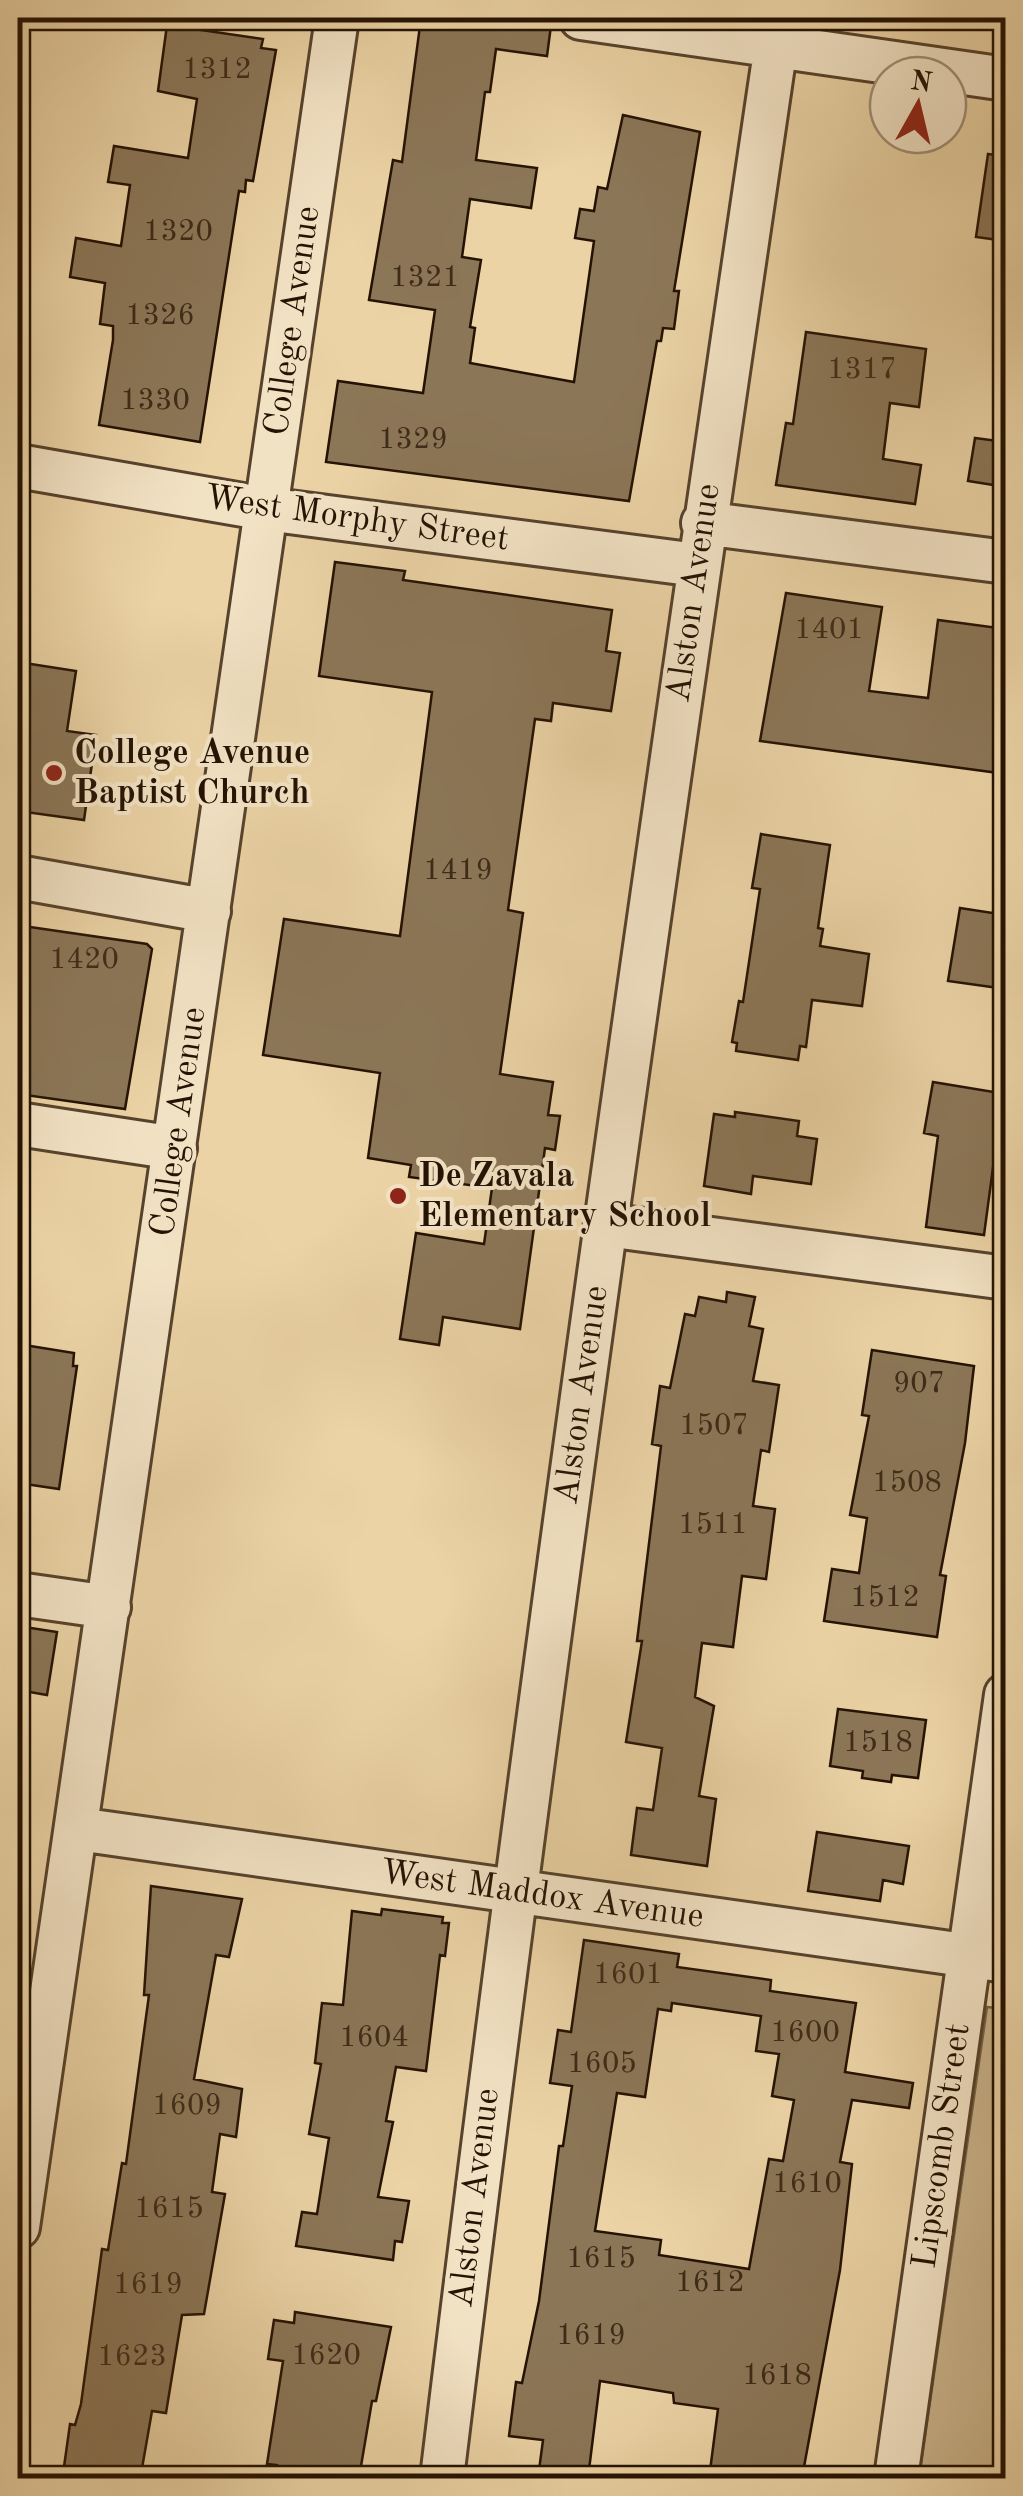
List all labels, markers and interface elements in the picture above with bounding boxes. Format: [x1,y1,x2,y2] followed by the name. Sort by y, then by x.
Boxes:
[182,55,252,85] house number: 1312
[868,55,968,155] north arrow
[909,68,934,99] text: N
[260,204,326,438] street label: College Avenue
[143,217,213,247] house number: 1320
[390,263,460,293] house number: 1321
[125,301,195,331] house number: 1326
[827,355,897,385] house number: 1317
[120,386,190,416] house number: 1330
[378,425,448,455] house number: 1329
[203,480,511,558] street label: West Morphy Street
[661,481,727,705] street label: Alston Avenue
[794,615,864,645] house number: 1401
[74,736,310,811] place label: College Avenue Baptist Church
[43,762,65,784] marker: College Avenue Baptist Church
[423,856,493,886] house number: 1419
[49,945,119,975] house number: 1420
[146,1005,212,1239] street label: College Avenue
[418,1159,711,1234] place label: De Zavala Elementary School
[387,1185,409,1207] marker: De Zavala Elementary School
[549,1283,615,1507] street label: Alston Avenue
[893,1369,945,1399] house number: 907
[679,1411,749,1441] house number: 1507
[872,1468,942,1498] house number: 1508
[678,1510,748,1540] house number: 1511
[850,1583,920,1613] house number: 1512
[843,1728,913,1758] house number: 1518
[378,1855,706,1935] street label: West Maddox Avenue
[593,1960,663,1990] house number: 1601
[770,2018,840,2048] house number: 1600
[907,2021,977,2271] street label: Lipscomb Street
[339,2023,409,2053] house number: 1604
[567,2049,637,2079] house number: 1605
[444,2086,506,2310] street label: Alston Avenue
[152,2091,222,2121] house number: 1609
[772,2169,842,2199] house number: 1610
[134,2194,204,2224] house number: 1615
[566,2244,636,2274] house number: 1615
[675,2268,745,2298] house number: 1612
[113,2270,183,2300] house number: 1619
[556,2321,626,2351] house number: 1619
[291,2341,361,2371] house number: 1620
[97,2342,167,2372] house number: 1623
[742,2361,812,2391] house number: 1618

